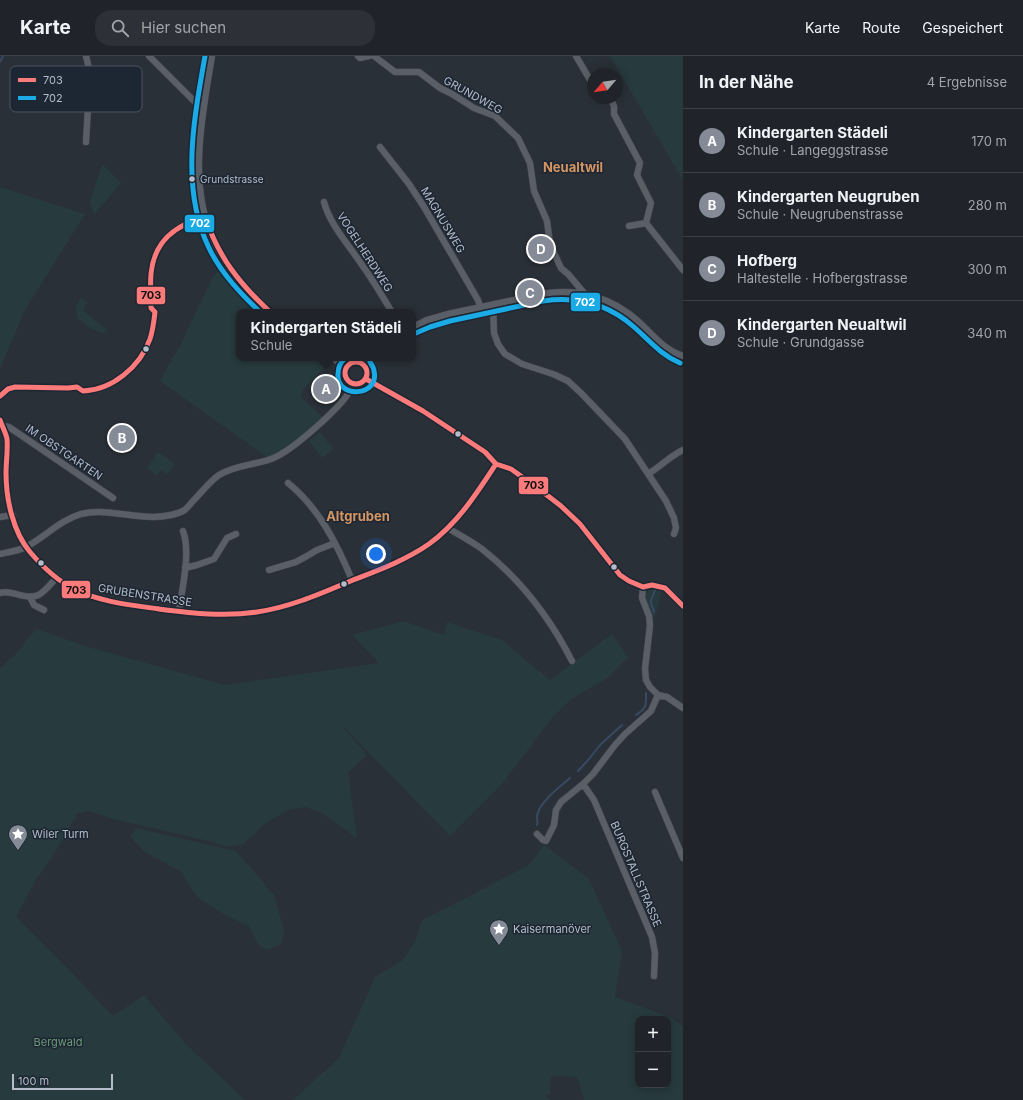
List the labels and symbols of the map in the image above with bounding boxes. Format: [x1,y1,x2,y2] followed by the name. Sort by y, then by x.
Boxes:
[10,66,142,112] legend
[587,68,623,104] north arrow
[43,73,63,87] text: 703
[441,73,505,117] street label: GRUNDWEG
[43,91,63,105] text: 702
[543,159,603,175] district label: Neualtwil
[200,173,264,185] place label: Grundstrasse
[187,174,197,184] marker: Grundstrasse
[418,184,468,256] street label: MAGNUSWEG
[334,210,396,294] street label: VOGELHERDWEG
[184,214,215,233] line badge: 702
[190,216,210,230] text: 702
[528,234,554,264] pin: D
[517,278,543,308] pin: C
[136,286,166,305] line badge: 703
[141,288,161,302] text: 703
[570,292,601,312] line badge: 702
[575,295,595,309] text: 702
[141,344,151,354] unlabelled marker
[313,374,339,404] pin: A
[23,421,105,483] street label: IM OBSTGARTEN
[109,423,135,453] pin: B
[453,429,463,439] unlabelled marker
[518,476,549,495] line badge: 703
[524,478,544,492] text: 703
[326,508,390,524] district label: Altgruben
[366,544,386,564] your location
[36,558,46,568] unlabelled marker
[609,562,619,572] unlabelled marker
[339,579,349,589] unlabelled marker
[61,580,91,599] line badge: 703
[97,581,193,609] street label: GRUBENSTRASSE
[66,583,86,597] text: 703
[607,819,665,929] street label: BURGSTALLSTRASSE
[7,823,29,851] place icon: Wiler Turm
[32,827,89,841] place label: Wiler Turm
[488,918,510,946] place icon: Kaisermanöver
[513,922,591,936] place label: Kaisermanöver
[34,1035,82,1049] park label: Bergwald
[12,1072,113,1091] scale bar

